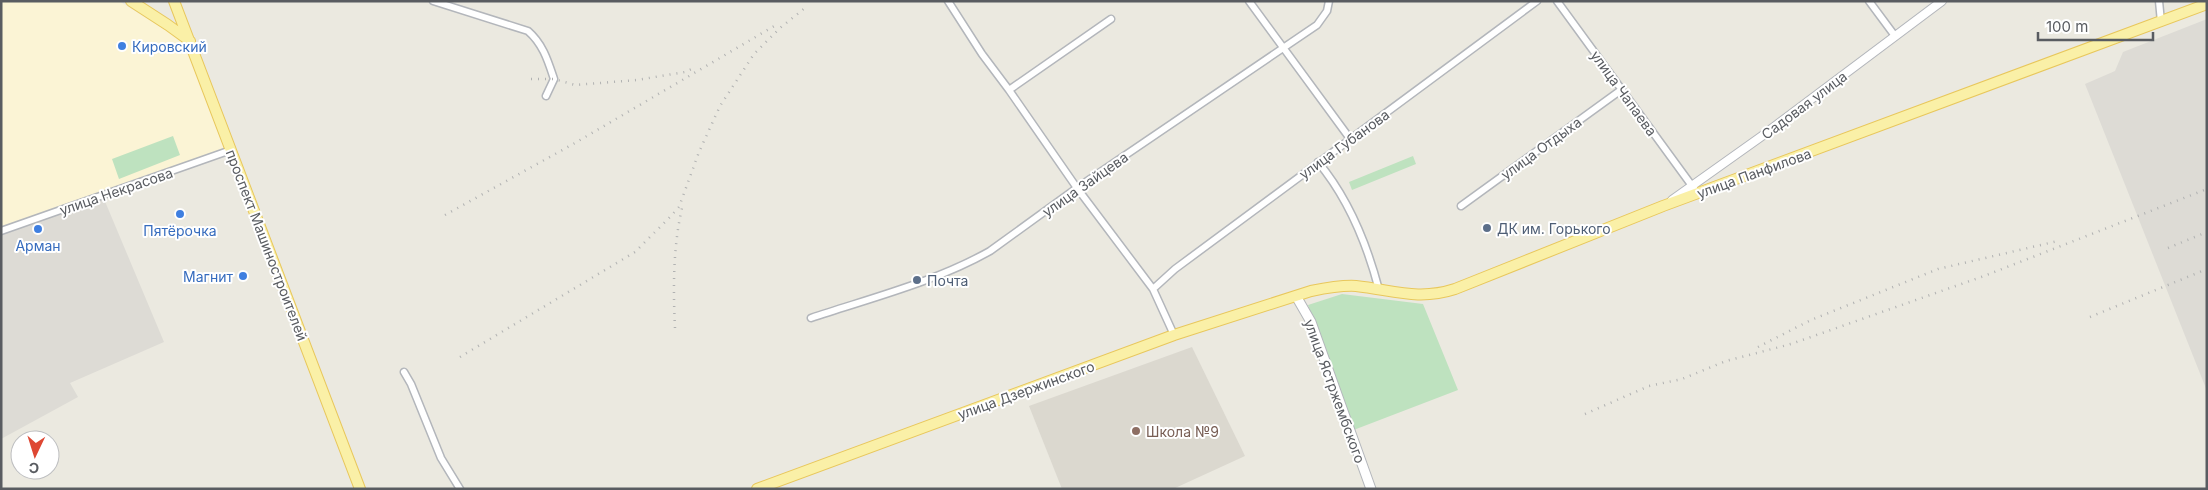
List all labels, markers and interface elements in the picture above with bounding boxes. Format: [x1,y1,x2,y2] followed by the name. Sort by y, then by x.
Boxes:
[2038,10,2153,42] scale bar
[2046,17,2088,36] text: 100 m
[132,38,207,55] place label: Кировский
[116,40,128,52] marker: Кировский
[1587,47,1661,139] street label: улица Чапаева
[1758,67,1850,143] street label: Садовая улица
[1296,106,1392,182] street label: улица Губанова
[1497,113,1585,183] street label: улица Отдыха
[1695,144,1813,202] street label: улица Панфилова
[223,147,311,343] street label: проспект Машиностроителей
[1039,148,1131,220] street label: улица Зайцева
[57,164,175,218] street label: улица Некрасова
[174,208,186,220] marker: Пятёрочка
[1497,220,1611,237] place label: ДК им. Горького
[143,222,217,239] place label: Пятёрочка
[1481,222,1493,234] marker: ДК им. Горького
[32,223,44,235] marker: Арман
[15,237,61,254] place label: Арман
[183,268,233,285] place label: Магнит
[237,270,249,282] marker: Магнит
[927,272,968,289] place label: Почта
[911,274,923,286] marker: Почта
[1301,317,1369,465] street label: улица Ястржембского
[955,357,1097,423] street label: улица Дзержинского
[1146,423,1219,440] place label: Школа №9
[1130,425,1142,437] marker: Школа №9
[10,430,60,480] north arrow
[28,460,40,477] text: С

